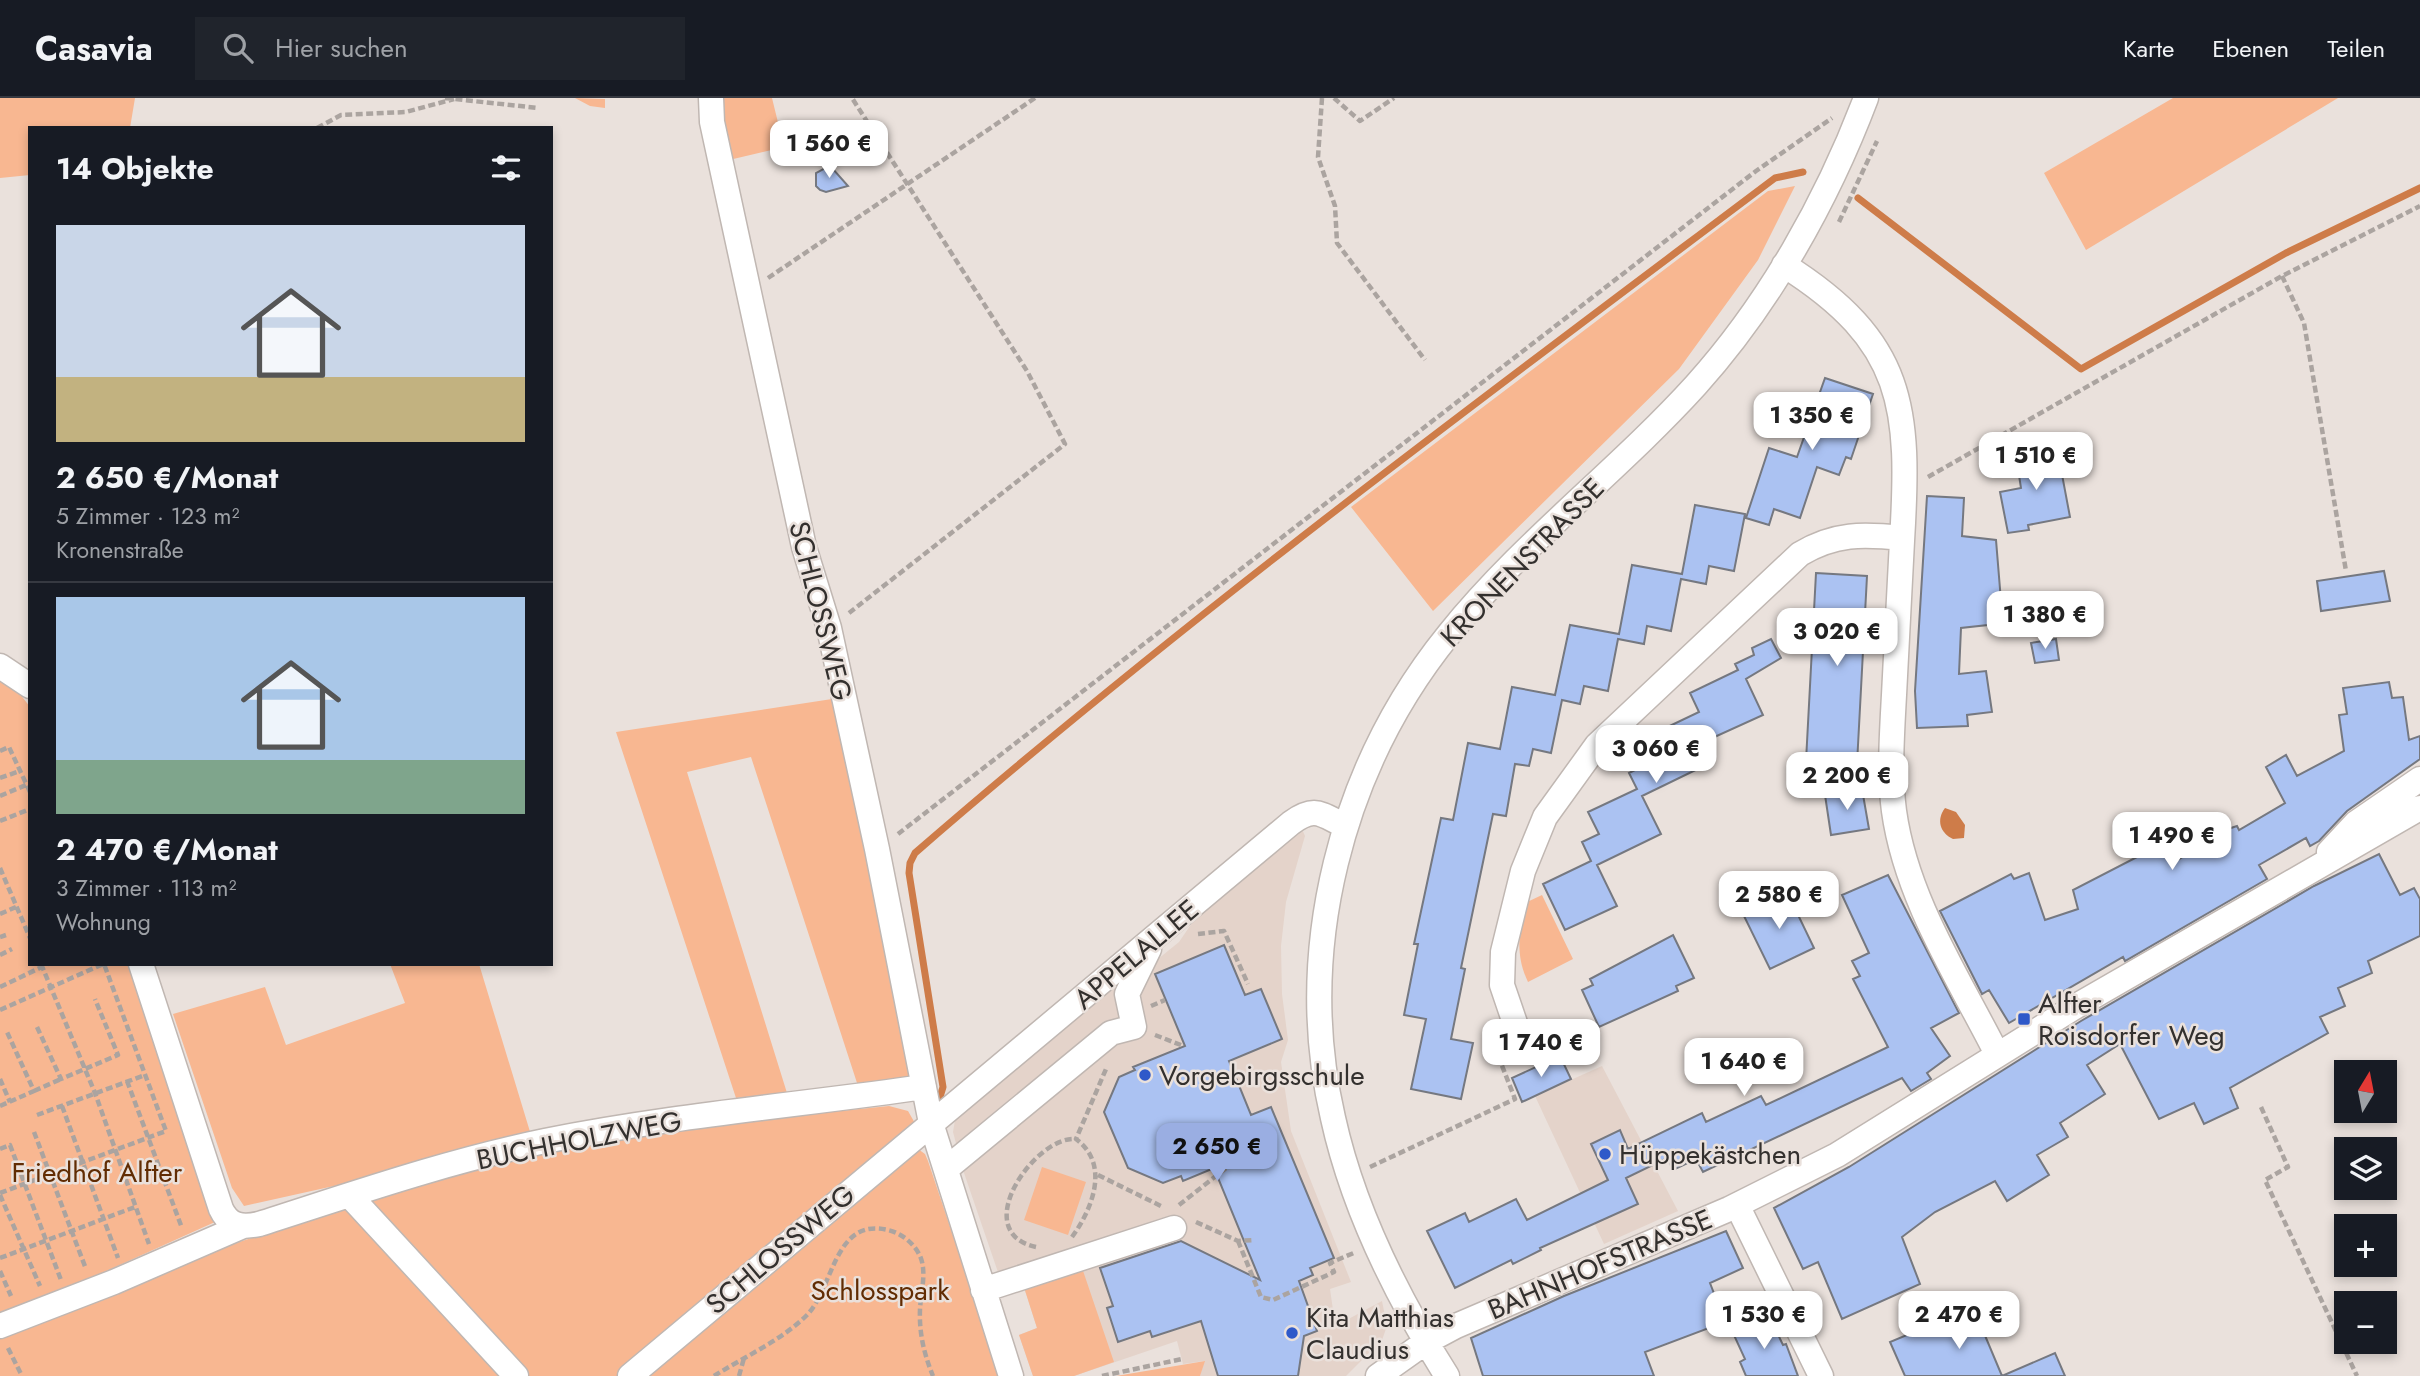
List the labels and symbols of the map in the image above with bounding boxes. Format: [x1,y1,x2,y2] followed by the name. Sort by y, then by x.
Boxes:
[764,120,894,180] pin: 1 560 €
[1747,392,1877,452] pin: 1 350 €
[1971,432,2101,492] pin: 1 510 €
[1431,469,1614,656] street label: KRONENSTRASSE
[778,517,863,705] street label: SCHLOSSWEG
[1980,592,2110,651] pin: 1 380 €
[1772,608,1902,668] pin: 3 020 €
[1591,726,1721,785] pin: 3 060 €
[1782,752,1912,812] pin: 2 200 €
[2107,812,2237,872] pin: 1 490 €
[1714,872,1844,931] pin: 2 580 €
[1065,890,1208,1019] street label: APPELALLEE
[2038,983,2225,1056] place label: Alfter Roisdorfer Weg
[2016,1011,2032,1027] marker: Alfter Roisdorfer Weg
[1476,1020,1606,1079] pin: 1 740 €
[1679,1038,1809,1098] pin: 1 640 €
[1159,1055,1365,1096] place label: Vorgebirgsschule
[2334,1060,2398,1124] north arrow
[1137,1067,1153,1083] marker: Vorgebirgsschule
[473,1101,685,1180] street label: BUCHHOLZWEG
[1152,1124,1282,1183] pin: 2 650 €
[1619,1134,1801,1175] place label: Hüppekästchen
[1597,1146,1613,1162] marker: Hüppekästchen
[12,1152,183,1193] park label: Friedhof Alfter
[697,1175,864,1324] street label: SCHLOSSWEG
[1482,1199,1719,1330] street label: BAHNHOFSTRASSE
[810,1270,950,1311] park label: Schlosspark
[1699,1292,1829,1351] pin: 1 530 €
[1894,1292,2024,1351] pin: 2 470 €
[1306,1297,1454,1370] place label: Kita Matthias Claudius
[1284,1325,1300,1341] marker: Kita Matthias Claudius

